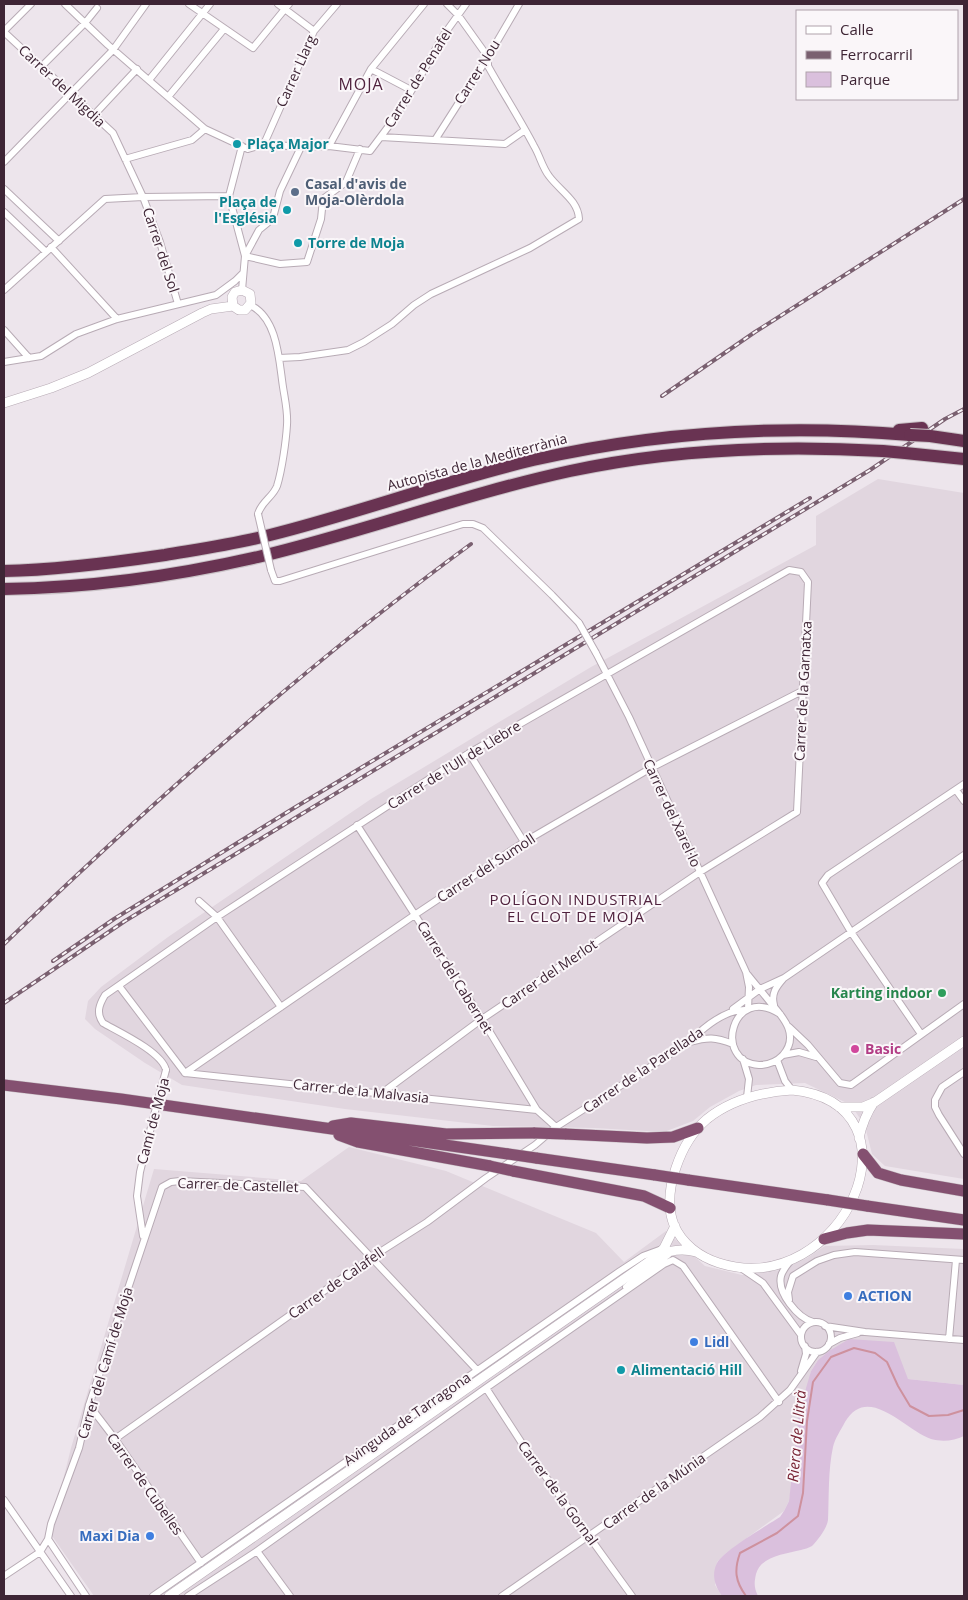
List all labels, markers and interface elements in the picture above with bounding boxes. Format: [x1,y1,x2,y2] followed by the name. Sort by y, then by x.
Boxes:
[796,10,958,100] legend
[840,19,874,39] text: Calle
[379,24,456,131] street label: Carrer de Penafel
[271,31,320,110] street label: Carrer Llarg
[449,36,504,108] street label: Carrer Nou
[15,40,110,131] street label: Carrer del Migdia
[840,44,913,64] text: Ferrocarril
[840,69,890,89] text: Parque
[338,73,384,95] district label: MOJA
[247,134,329,153] place label: Plaça Major
[231,138,243,150] marker: Plaça Major
[305,174,407,209] place label: Casal d'avis de Moja-Olèrdola
[289,186,301,198] marker: Casal d'avis de Moja-Olèrdola
[214,192,277,227] place label: Plaça de l'Església
[281,204,293,216] marker: Plaça de l'Església
[139,205,184,295] street label: Carrer del Sol
[308,233,405,252] place label: Torre de Moja
[292,237,304,249] marker: Torre de Moja
[385,428,569,495] street label: Autopista de la Mediterrània
[789,620,816,762] street label: Carrer de la Garnatxa
[384,716,524,813] street label: Carrer de l'Ull de Llebre
[639,756,706,870] street label: Carrer del Xarel·lo
[433,829,539,906] street label: Carrer del Sumoll
[489,889,663,926] district label: POLÍGON INDUSTRIAL EL CLOT DE MOJA
[413,917,498,1036] street label: Carrer del Cabernet
[497,934,600,1013] street label: Carrer del Merlot
[831,983,933,1002] place label: Karting indoor
[936,987,948,999] marker: Karting indoor
[579,1022,707,1117] street label: Carrer de la Parellada
[865,1039,901,1058] place label: Basic
[849,1043,861,1055] marker: Basic
[292,1074,430,1107] street label: Carrer de la Malvasia
[132,1075,173,1166] street label: Camí de Moja
[177,1173,299,1196] street label: Carrer de Castellet
[284,1242,387,1323] street label: Carrer de Calafell
[72,1285,137,1441] street label: Carrer del Camí de Moja
[858,1286,912,1305] place label: ACTION
[842,1290,854,1302] marker: ACTION
[704,1332,729,1351] place label: Lidl
[688,1336,700,1348] marker: Lidl
[631,1360,742,1379] place label: Alimentació Hill
[615,1364,627,1376] marker: Alimentació Hill
[339,1367,474,1470] street label: Avinguda de Tarragona
[782,1389,810,1483] water label: Riera de Llitrà
[103,1429,188,1539] street label: Carrer de Cubelles
[514,1437,603,1549] street label: Carrer de la Gornal
[599,1448,709,1533] street label: Carrer de la Múnia
[79,1526,140,1545] place label: Maxi Dia
[144,1530,156,1542] marker: Maxi Dia

